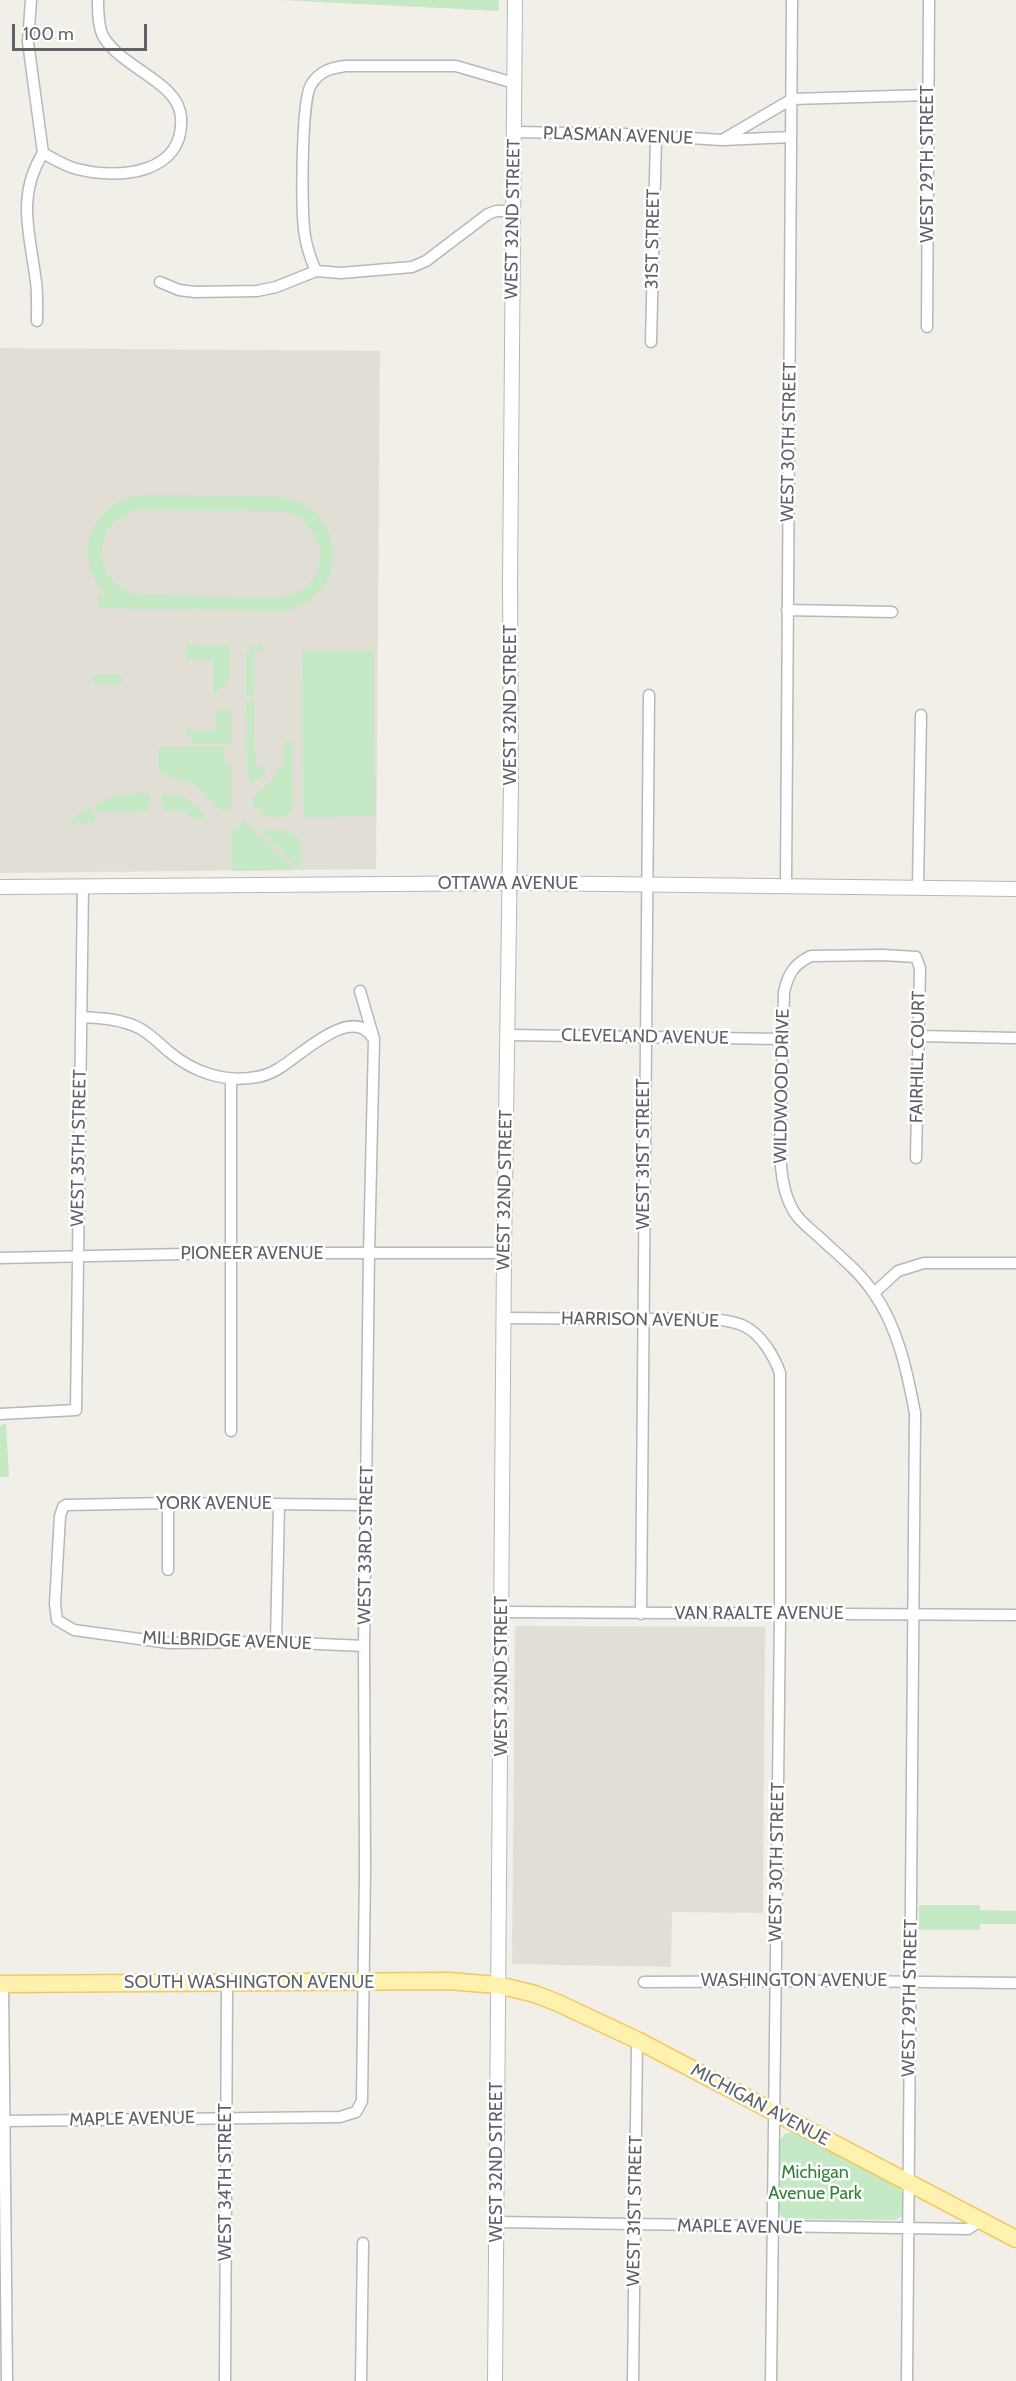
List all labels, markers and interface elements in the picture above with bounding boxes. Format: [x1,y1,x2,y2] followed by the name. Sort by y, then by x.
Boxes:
[15,12,150,50] scale bar
[23,23,74,45] text: 100 m
[917,85,939,243] street label: WEST 29TH STREET
[543,123,693,149] street label: PLASMAN AVENUE
[501,139,525,299] street label: WEST 32ND STREET
[641,189,665,289] street label: 31ST STREET
[777,362,801,522] street label: WEST 30TH STREET
[500,625,522,785] street label: WEST 32ND STREET
[438,873,578,895] street label: OTTAWA AVENUE
[906,991,930,1123] street label: FAIRHILL COURT
[770,1008,794,1164] street label: WILDWOOD DRIVE
[561,1025,729,1049] street label: CLEVELAND AVENUE
[67,1069,91,1227] street label: WEST 35TH STREET
[633,1078,655,1230] street label: WEST 31ST STREET
[493,1110,517,1270] street label: WEST 32ND STREET
[180,1243,324,1265] street label: PIONEER AVENUE
[561,1308,719,1332] street label: HARRISON AVENUE
[354,1465,378,1625] street label: WEST 33RD STREET
[156,1493,272,1515] street label: YORK AVENUE
[491,1596,513,1756] street label: WEST 32ND STREET
[674,1603,844,1625] street label: VAN RAALTE AVENUE
[142,1627,312,1655] street label: MILLBRIDGE AVENUE
[765,1782,789,1942] street label: WEST 30TH STREET
[898,1919,922,2077] street label: WEST 29TH STREET
[701,1970,887,1992] street label: WASHINGTON AVENUE
[124,1972,374,1994] street label: SOUTH WASHINGTON AVENUE
[687,2059,833,2151] street label: MICHIGAN AVENUE
[486,2082,508,2242] street label: WEST 32ND STREET
[215,2103,237,2261] street label: WEST 34TH STREET
[69,2107,195,2131] street label: MAPLE AVENUE
[623,2135,647,2287] street label: WEST 31ST STREET
[768,2162,862,2204] park label: Michigan Avenue Park
[677,2215,803,2239] street label: MAPLE AVENUE

